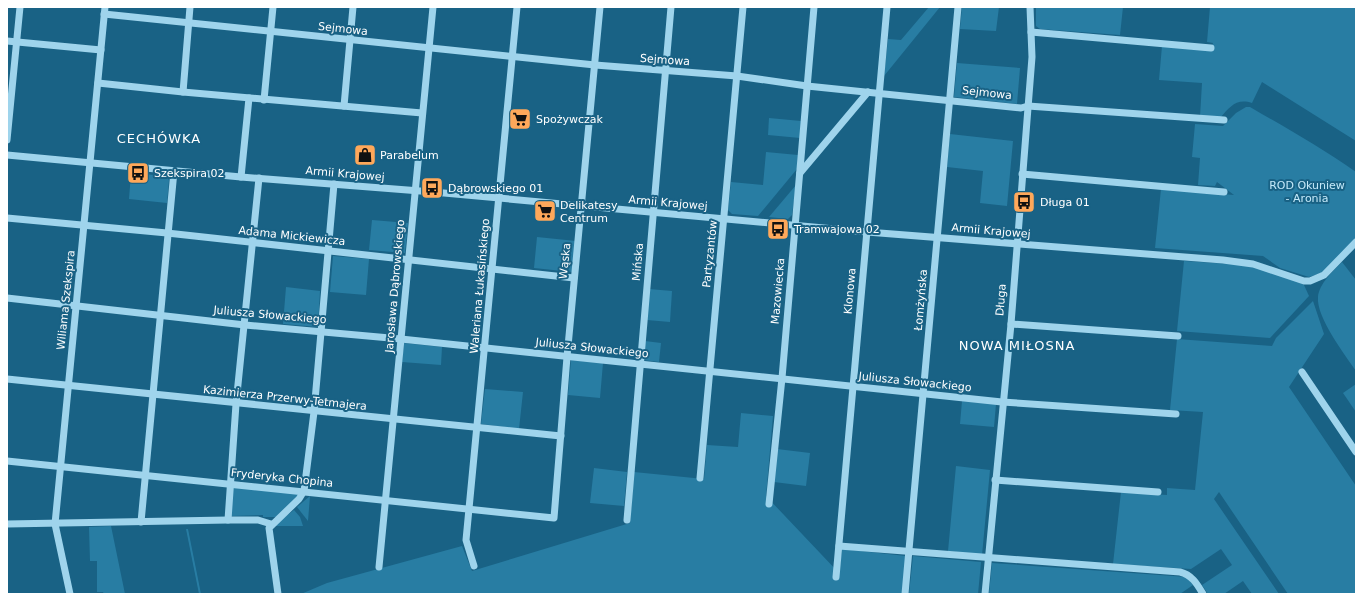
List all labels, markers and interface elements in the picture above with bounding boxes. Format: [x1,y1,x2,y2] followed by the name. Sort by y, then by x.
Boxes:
[317,20,369,38] street label: Sejmowa
[640,52,690,68] street label: Sejmowa
[961,84,1013,102] street label: Sejmowa
[507,106,533,132] supermarket icon: Spożywczak
[536,113,604,126] place label: Spożywczak
[117,131,201,146] district label: CECHÓWKA
[352,142,378,168] shop icon: Parabelum
[380,149,439,162] place label: Parabelum
[125,160,151,186] bus stop icon: Szekspira 02
[305,164,385,184] street label: Armii Krajowej
[154,167,224,180] place label: Szekspira 02
[419,175,445,201] bus stop icon: Dąbrowskiego 01
[1269,179,1345,205] park label: ROD Okuniew - Aronia
[448,182,543,195] place label: Dąbrowskiego 01
[1011,189,1037,215] bus stop icon: Długa 01
[628,193,708,213] street label: Armii Krajowej
[1040,196,1090,209] place label: Długa 01
[532,198,558,224] supermarket icon: Delikatesy Centrum
[560,199,618,225] place label: Delikatesy Centrum
[765,216,791,242] bus stop icon: Tramwajowa 02
[468,218,492,354] street label: Waleriana Łukasińskiego
[383,219,407,354] street label: Jarosława Dąbrowskiego
[700,220,720,288] street label: Partyzantów
[951,221,1031,241] street label: Armii Krajowej
[793,223,880,236] place label: Tramwajowa 02
[238,224,346,248] street label: Adama Mickiewicza
[557,242,573,280] street label: Wąska
[630,242,646,282] street label: Mińska
[54,249,78,351] street label: Wiliama Szekspira
[769,257,787,325] street label: Mazowiecka
[842,267,858,315] street label: Klonowa
[912,269,930,332] street label: Łomżyńska
[993,283,1009,317] street label: Długa
[212,303,327,326] street label: Juliusza Słowackiego
[534,335,649,360] street label: Juliusza Słowackiego
[959,338,1075,353] district label: NOWA MIŁOSNA
[857,369,972,394] street label: Juliusza Słowackiego
[203,383,367,413] street label: Kazimierza Przerwy-Tetmajera
[230,466,334,490] street label: Fryderyka Chopina

